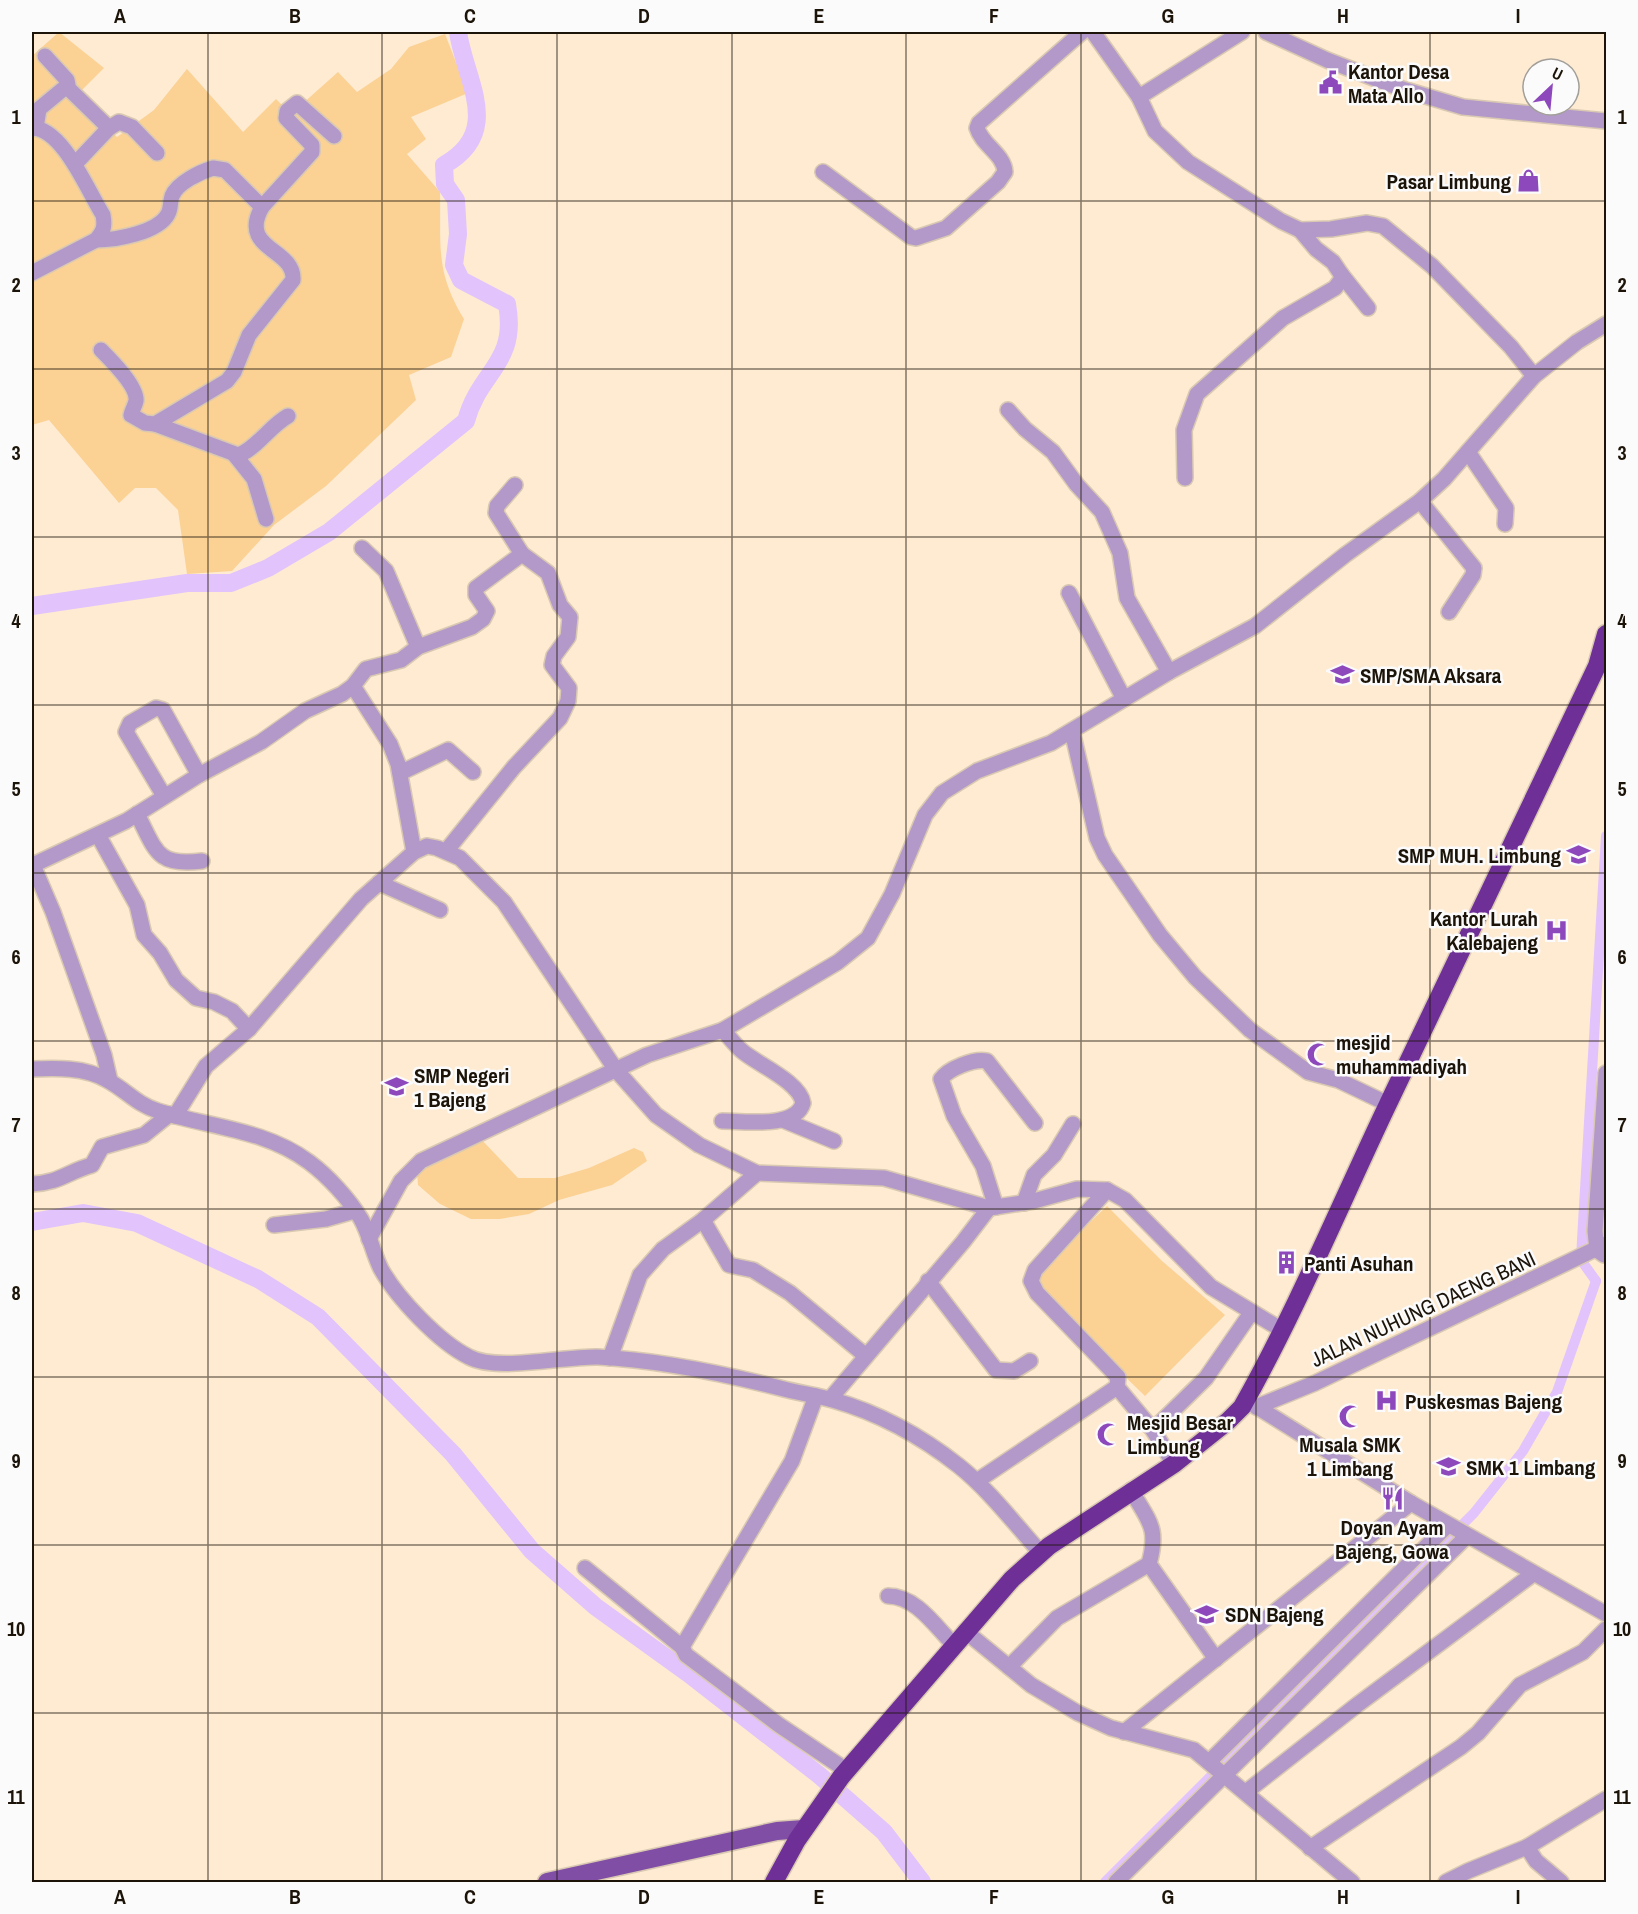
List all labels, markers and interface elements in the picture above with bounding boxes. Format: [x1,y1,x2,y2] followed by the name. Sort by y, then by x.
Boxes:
[114,2,126,29] text: A
[289,2,301,29] text: B
[464,2,476,29] text: C
[638,2,650,29] text: D
[814,2,825,29] text: E
[989,2,999,29] text: F
[1162,2,1174,29] text: G
[1337,2,1349,29] text: H
[1516,2,1520,29] text: I
[1348,57,1450,110] place label: Kantor Desa Mata Allo
[1521,57,1581,117] north arrow
[1548,62,1567,85] text: U
[1317,70,1343,96] public building icon: Kantor Desa Mata Allo
[11,103,21,130] text: 1
[1617,103,1627,130] text: 1
[1387,167,1511,196] place label: Pasar Limbung
[1516,168,1542,194] shop icon: Pasar Limbung
[11,271,21,298] text: 2
[1617,271,1627,298] text: 2
[11,439,21,466] text: 3
[1617,439,1627,466] text: 3
[11,607,21,634] text: 4
[1617,607,1627,634] text: 4
[1360,661,1502,690] place label: SMP/SMA Aksara
[1329,662,1355,688] school or university icon: SMP/SMA Aksara
[11,775,21,802] text: 5
[1617,775,1627,802] text: 5
[1398,841,1561,870] place label: SMP MUH. Limbung
[1566,842,1592,868] school or university icon: SMP MUH. Limbung
[1430,904,1538,957] place label: Kantor Lurah Kalebajeng
[1543,917,1569,943] hospital icon: Kantor Lurah Kalebajeng
[11,943,21,970] text: 6
[1617,943,1627,970] text: 6
[1336,1028,1467,1081] place label: mesjid muhammadiyah
[1305,1041,1331,1067] mosque icon: mesjid muhammadiyah
[414,1061,509,1114] place label: SMP Negeri 1 Bajeng
[383,1074,409,1100] school or university icon: SMP Negeri 1 Bajeng
[11,1111,21,1138] text: 7
[1617,1111,1627,1138] text: 7
[1306,1244,1540,1374] street label: JALAN NUHUNG DAENG BANI
[1304,1249,1413,1278] place label: Panti Asuhan
[1273,1250,1299,1276] building icon: Panti Asuhan
[11,1279,21,1306] text: 8
[1617,1279,1627,1306] text: 8
[1405,1387,1562,1416] place label: Puskesmas Bajeng
[1374,1388,1400,1414] hospital icon: Puskesmas Bajeng
[1337,1403,1363,1429] mosque icon: Musala SMK 1 Limbang
[1127,1408,1234,1461] place label: Mesjid Besar Limbung
[1096,1421,1122,1447] mosque icon: Mesjid Besar Limbung
[1299,1430,1401,1483] place label: Musala SMK 1 Limbang
[11,1447,21,1474] text: 9
[1617,1447,1627,1474] text: 9
[1466,1453,1596,1482] place label: SMK 1 Limbang
[1435,1454,1461,1480] school or university icon: SMK 1 Limbang
[1379,1486,1405,1512] restaurant icon: Doyan Ayam Bajeng, Gowa
[1335,1513,1449,1566] place label: Doyan Ayam Bajeng, Gowa
[1225,1600,1324,1629] place label: SDN Bajeng
[1194,1601,1220,1627] school or university icon: SDN Bajeng
[7,1615,25,1642] text: 10
[1613,1615,1631,1642] text: 10
[7,1783,26,1810] text: 11
[1613,1783,1632,1810] text: 11
[114,1883,126,1910] text: A
[289,1883,301,1910] text: B
[464,1883,476,1910] text: C
[638,1883,650,1910] text: D
[814,1883,825,1910] text: E
[989,1883,999,1910] text: F
[1162,1883,1174,1910] text: G
[1337,1883,1349,1910] text: H
[1516,1883,1520,1910] text: I

